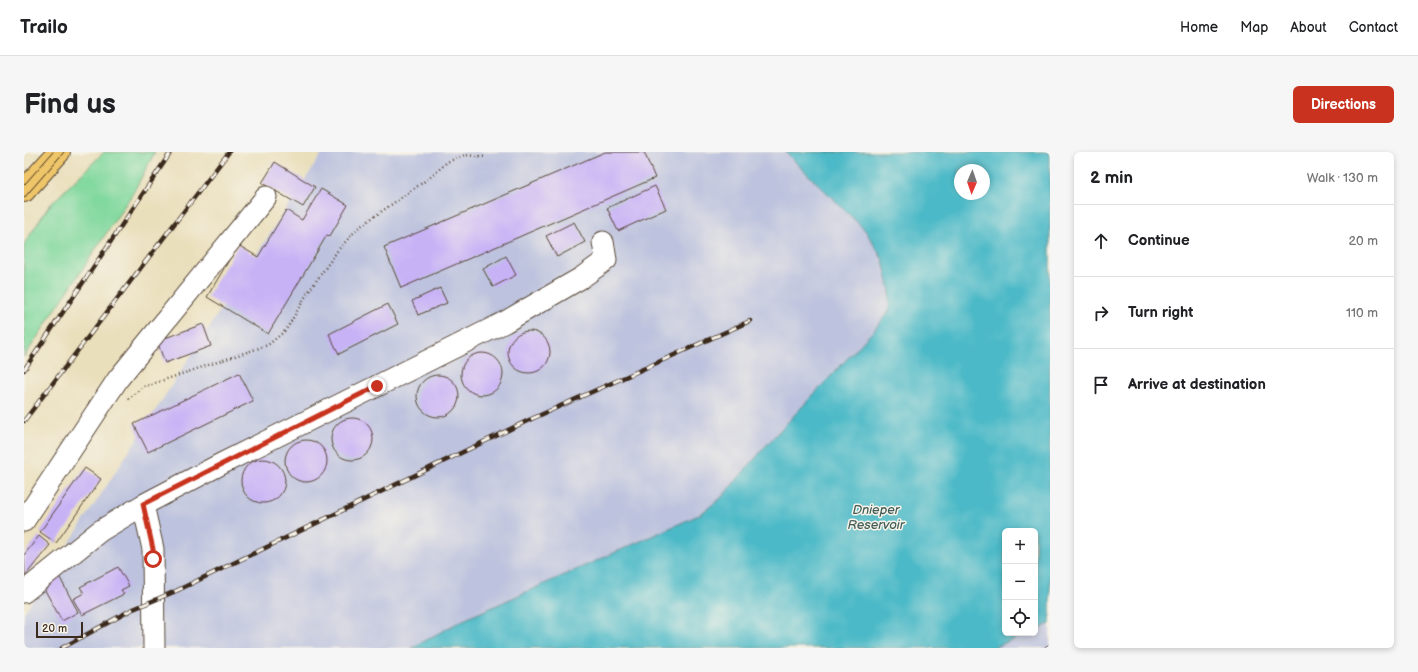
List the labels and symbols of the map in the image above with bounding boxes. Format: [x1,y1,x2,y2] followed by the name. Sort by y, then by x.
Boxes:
[954,164,990,200] north arrow
[368,377,386,395] route end
[848,502,906,533] water label: Dnieper Reservoir
[144,550,162,568] route start
[36,620,83,639] scale bar

